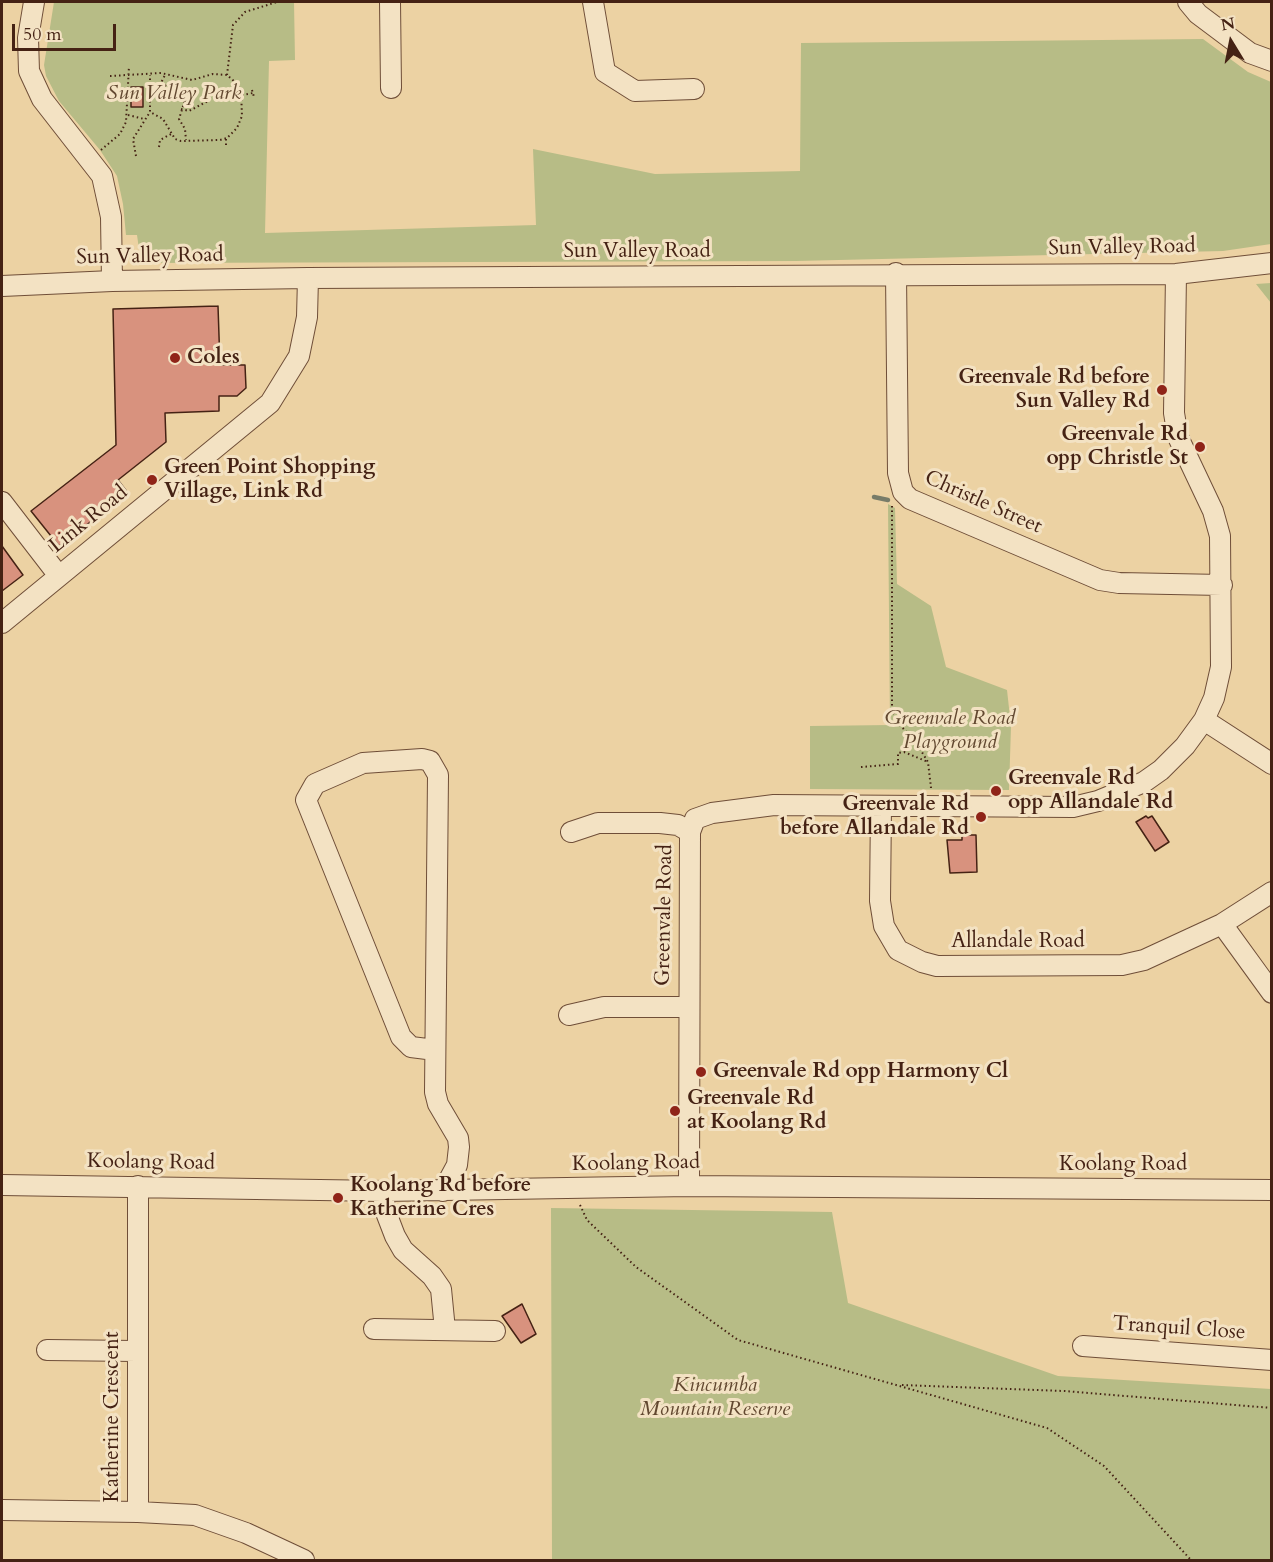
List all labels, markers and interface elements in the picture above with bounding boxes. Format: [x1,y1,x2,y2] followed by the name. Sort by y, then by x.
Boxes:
[15,12,118,50] scale bar
[1201,12,1261,72] north arrow
[1219,12,1237,36] text: N
[23,22,62,47] text: 50 m
[107,81,241,107] park label: Sun Valley Park
[1048,234,1196,262] street label: Sun Valley Road
[563,239,711,265] street label: Sun Valley Road
[76,243,224,271] street label: Sun Valley Road
[187,345,240,371] place label: Coles
[168,351,182,365] marker: Coles
[958,365,1150,415] place label: Greenvale Rd before Sun Valley Rd
[1155,383,1169,397] marker: Greenvale Rd before Sun Valley Rd
[1046,422,1188,472] place label: Greenvale Rd opp Christle St
[1193,440,1207,454] marker: Greenvale Rd opp Christle St
[164,455,375,505] place label: Green Point Shopping Village, Link Rd
[920,466,1046,540] street label: Christle Street
[145,473,159,487] marker: Green Point Shopping Village, Link Rd
[45,481,133,559] street label: Link Road
[885,706,1015,756] park label: Greenvale Road Playground
[1008,766,1173,816] place label: Greenvale Rd opp Allandale Rd
[989,784,1003,798] marker: Greenvale Rd opp Allandale Rd
[780,792,969,842] place label: Greenvale Rd before Allandale Rd
[974,810,988,824] marker: Greenvale Rd before Allandale Rd
[651,844,679,986] street label: Greenvale Road
[951,929,1085,955] street label: Allandale Road
[713,1059,1008,1085] place label: Greenvale Rd opp Harmony Cl
[694,1065,708,1079] marker: Greenvale Rd opp Harmony Cl
[687,1086,826,1136] place label: Greenvale Rd at Koolang Rd
[668,1104,682,1118] marker: Greenvale Rd at Koolang Rd
[87,1149,215,1177] street label: Koolang Road
[572,1150,700,1178] street label: Koolang Road
[1059,1152,1187,1178] street label: Koolang Road
[350,1173,531,1223] place label: Koolang Rd before Katherine Cres
[331,1191,345,1205] marker: Koolang Rd before Katherine Cres
[1112,1312,1246,1346] street label: Tranquil Close
[100,1331,126,1503] street label: Katherine Crescent
[640,1373,790,1423] park label: Kincumba Mountain Reserve

